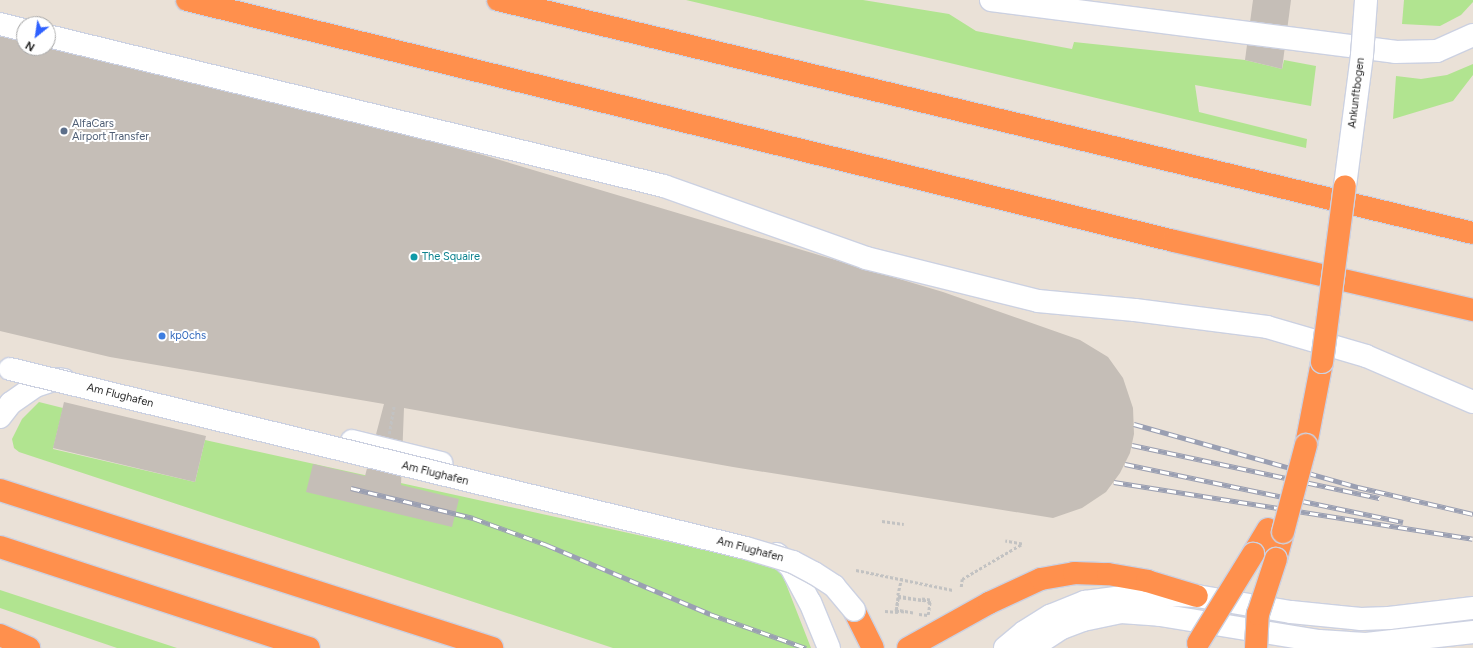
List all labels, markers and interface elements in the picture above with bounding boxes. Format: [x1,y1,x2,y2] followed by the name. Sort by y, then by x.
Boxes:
[16,16,56,56] north arrow
[23,38,37,54] text: N
[1346,57,1368,129] street label: Ankunftbogen
[72,118,149,144] place label: AlfaCars Airport Transfer
[59,126,69,136] marker: AlfaCars Airport Transfer
[422,250,480,264] place label: The Squaire
[409,252,419,262] marker: The Squaire
[170,329,206,343] place label: kp0chs
[157,331,167,341] marker: kp0chs
[85,381,155,411] street label: Am Flughafen
[400,459,470,489] street label: Am Flughafen
[715,535,785,565] street label: Am Flughafen

